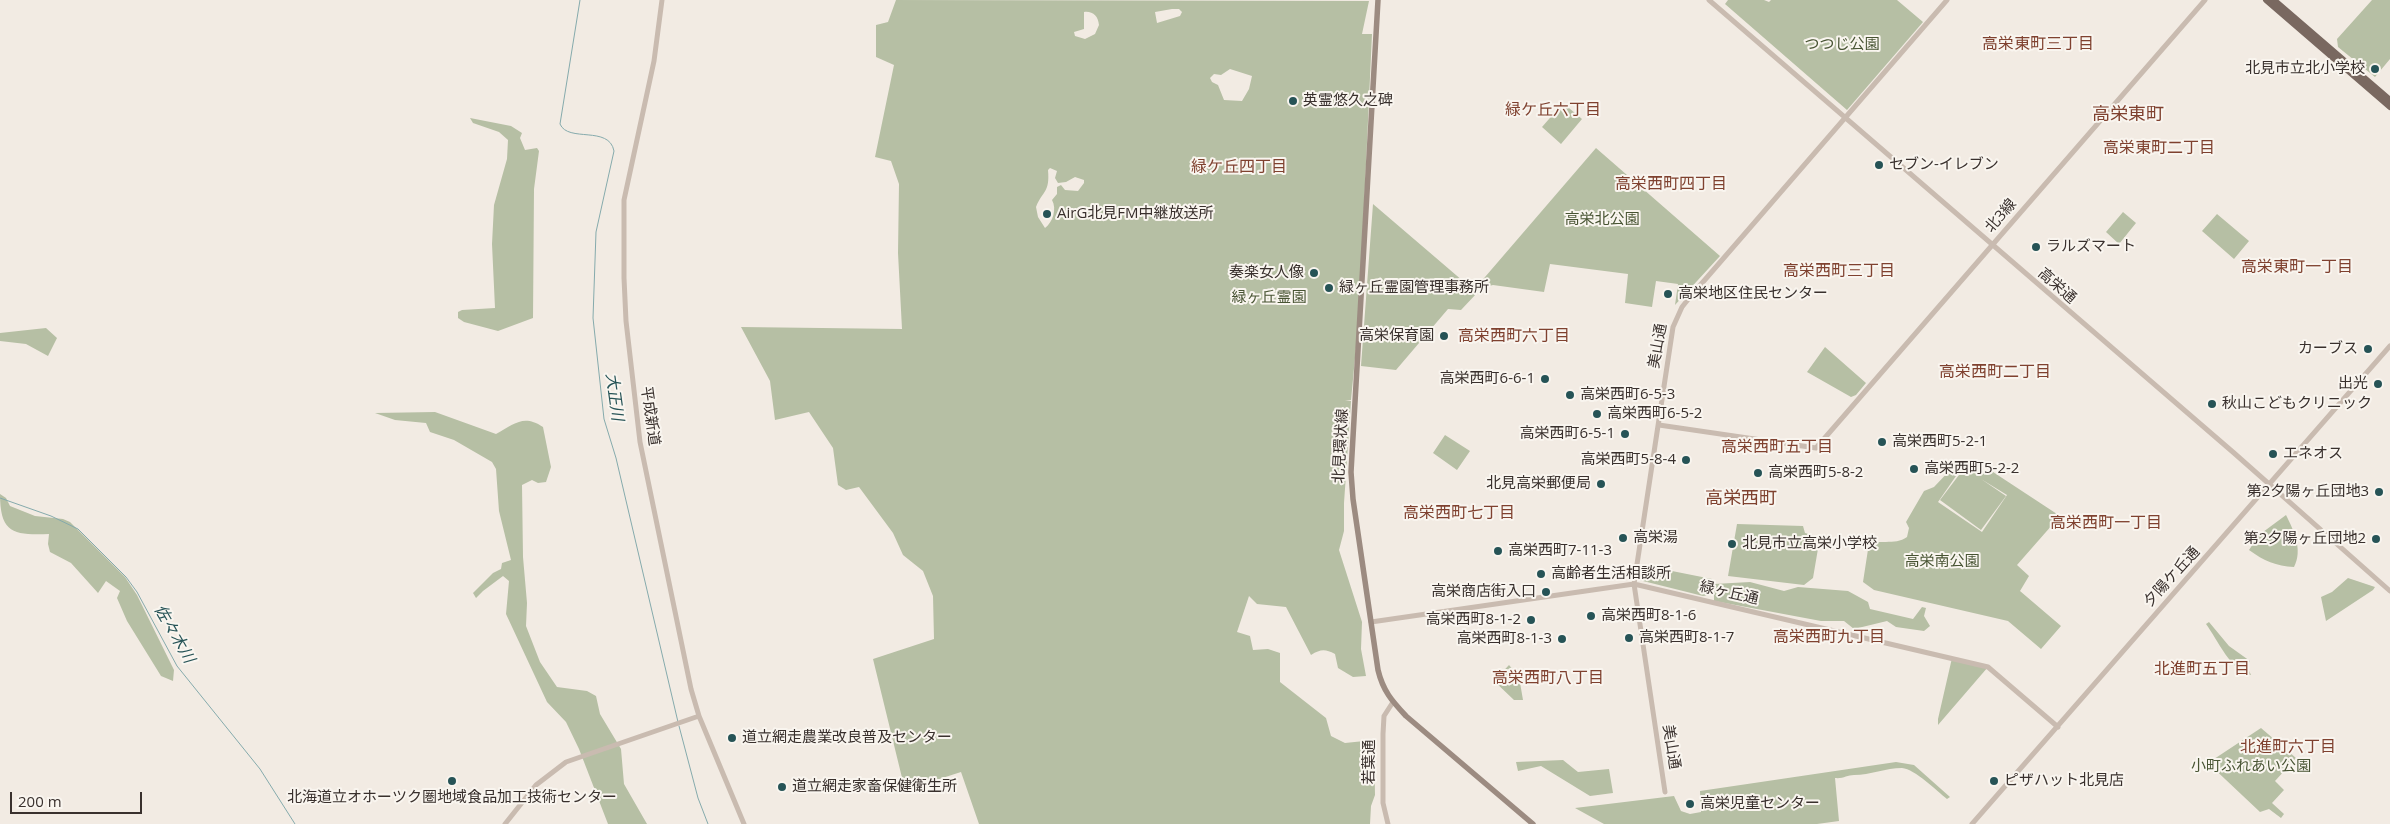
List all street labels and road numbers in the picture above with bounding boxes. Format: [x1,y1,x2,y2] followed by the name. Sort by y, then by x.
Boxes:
[1982,196,2020,236] street label: 北3線
[2034,264,2080,308] street label: 高栄通
[1645,322,1671,370] street label: 美山通
[637,385,663,447] street label: 平成新道
[1330,408,1352,484] street label: 北見環状線
[2140,543,2204,611] street label: 夕陽ケ丘通
[1698,577,1760,609] street label: 緑ヶ丘通
[1659,723,1683,771] street label: 美山通
[1361,740,1379,784] street label: 若葉通

